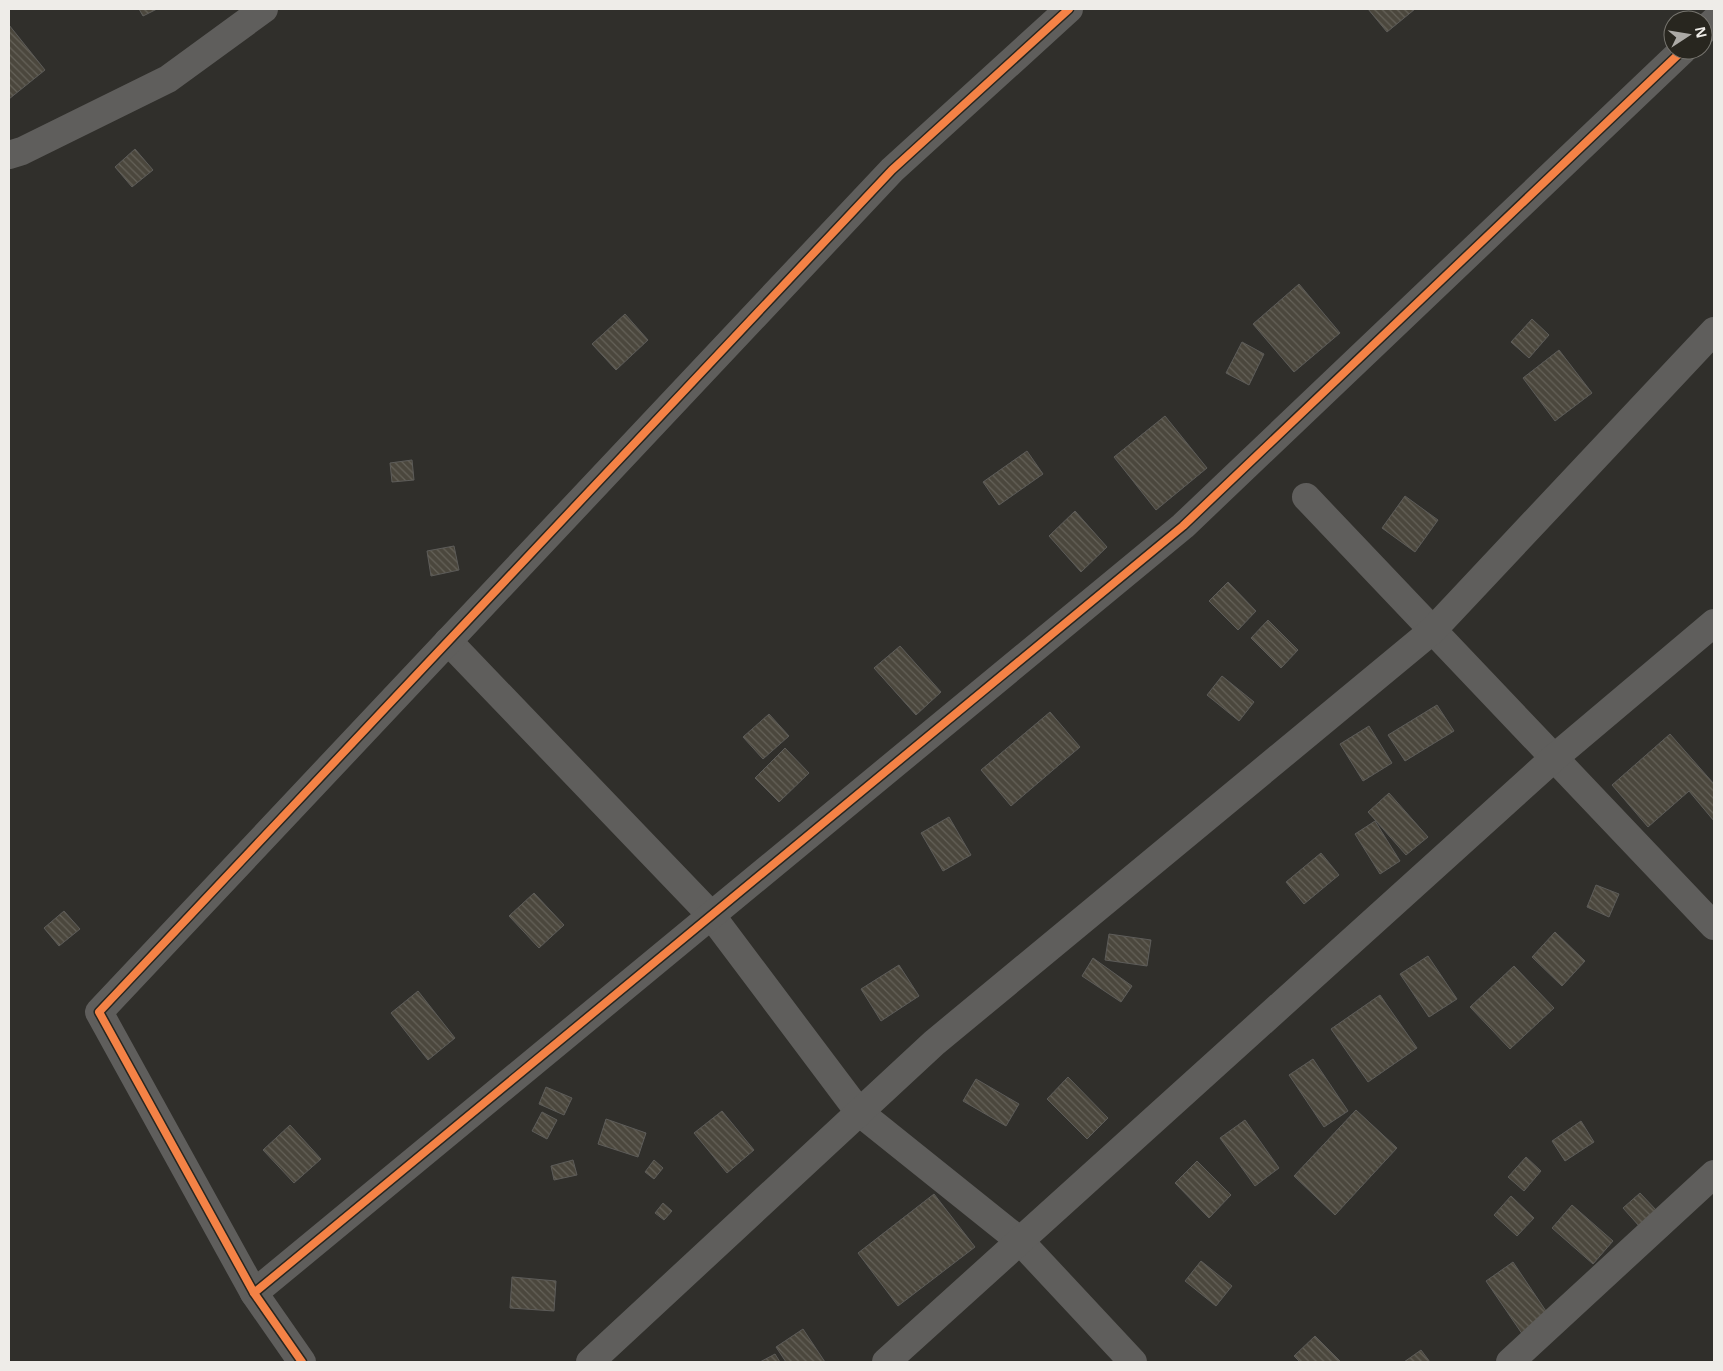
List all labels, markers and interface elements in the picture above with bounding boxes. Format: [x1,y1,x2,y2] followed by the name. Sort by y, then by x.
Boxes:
[1663,10,1713,60] north arrow
[1691,25,1712,40] text: N

